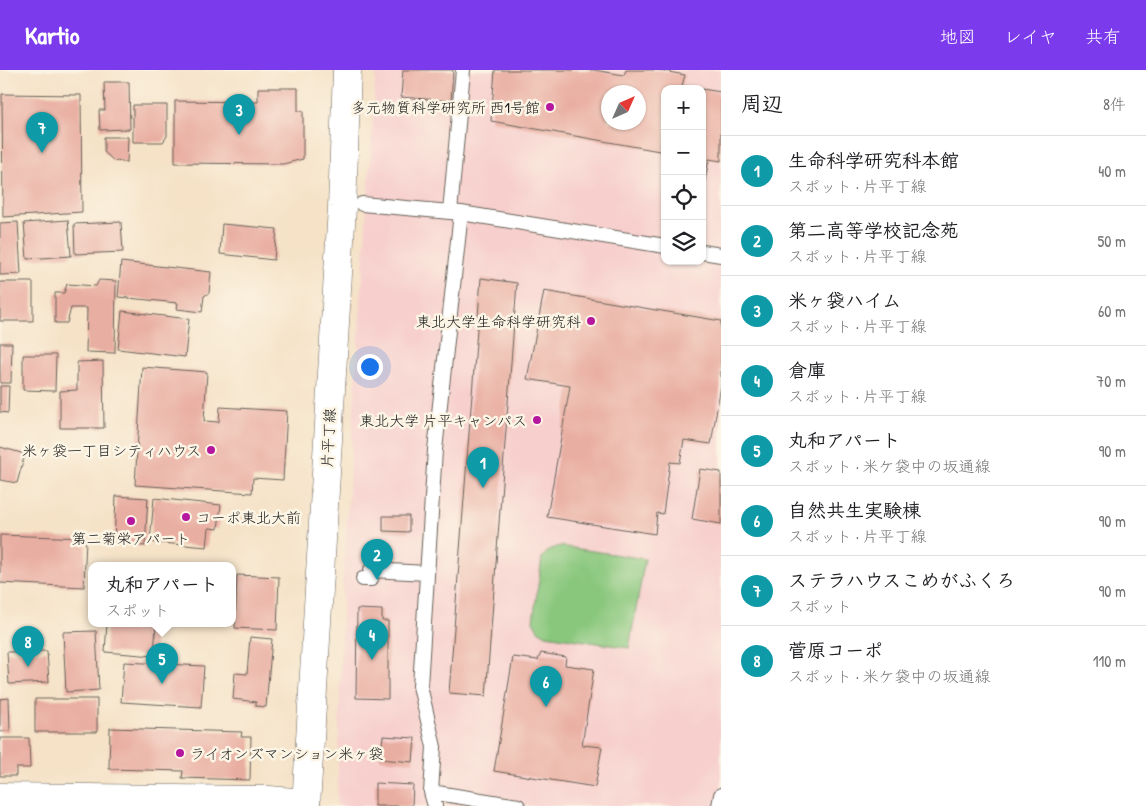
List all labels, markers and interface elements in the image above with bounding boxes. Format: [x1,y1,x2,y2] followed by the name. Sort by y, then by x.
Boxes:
[25,19,80,51] text: Kartio
[940,24,976,49] text: 地図
[1004,24,1057,49] text: レイヤ
[1085,24,1121,49] text: 共有
[601,85,646,130] north arrow
[661,85,706,265] map controls
[661,85,706,130] button: +
[741,89,783,118] text: 周辺
[1103,93,1126,115] text: 8件
[223,94,255,135] pin: 3
[351,97,540,118] place label: 多元物質科学研究所 西1号館
[544,101,556,113] marker: 多元物質科学研究所 西1号館
[26,112,58,153] pin: 7
[661,130,706,175] button: −
[788,147,959,173] text: 生命科学研究科本館
[754,160,760,182] text: 1
[1098,160,1126,182] text: 40 m
[661,175,706,220] button: locate
[788,175,927,197] text: スポット · 片平丁線
[788,217,959,243] text: 第二高等学校記念苑
[661,220,706,265] button: layers
[753,230,761,252] text: 2
[1098,230,1126,252] text: 50 m
[788,245,927,267] text: スポット · 片平丁線
[788,287,901,313] text: 米ヶ袋ハイム
[753,300,761,322] text: 3
[1098,300,1126,322] text: 60 m
[416,311,581,332] place label: 東北大学生命科学研究科
[585,315,597,327] marker: 東北大学生命科学研究科
[788,315,927,337] text: スポット · 片平丁線
[357,354,383,380] your location
[788,357,826,383] text: 倉庫
[754,370,760,392] text: 4
[1096,370,1126,392] text: 70 m
[788,385,927,407] text: スポット · 片平丁線
[316,407,340,469] street label: 片平丁線
[359,410,527,431] place label: 東北大学 片平キャンパス
[531,414,543,426] marker: 東北大学 片平キャンパス
[788,427,901,453] text: 丸和アパート
[22,440,201,461] place label: 米ヶ袋一丁目シティハウス
[754,440,760,462] text: 5
[1098,440,1126,462] text: 90 m
[205,444,217,456] marker: 米ヶ袋一丁目シティハウス
[467,447,499,488] pin: 1
[788,455,991,477] text: スポット · 米ケ袋中の坂通線
[788,497,921,523] text: 自然共生実験棟
[196,507,301,528] place label: コーポ東北大前
[754,510,760,532] text: 6
[1098,510,1126,532] text: 90 m
[180,511,192,523] marker: コーポ東北大前
[125,515,137,527] marker: 第二菊栄アパート
[788,525,927,547] text: スポット · 片平丁線
[71,528,191,549] place label: 第二菊栄アパート
[361,539,393,580] pin: 2
[88,562,236,627] popup
[788,567,1015,593] text: ステラハウスこめがふくろ
[106,571,218,597] text: 丸和アパート
[753,580,761,602] text: 7
[1098,580,1126,602] text: 90 m
[788,595,852,617] text: スポット
[106,599,170,621] text: スポット
[356,619,388,660] pin: 4
[12,626,44,667] pin: 8
[788,637,883,663] text: 菅原コーポ
[146,643,178,684] pin: 5
[754,650,760,672] text: 8
[1093,650,1126,672] text: 110 m
[788,665,991,687] text: スポット · 米ケ袋中の坂通線
[530,666,562,707] pin: 6
[190,743,383,764] place label: ライオンズマンション米ヶ袋
[174,747,186,759] marker: ライオンズマンション米ヶ袋

